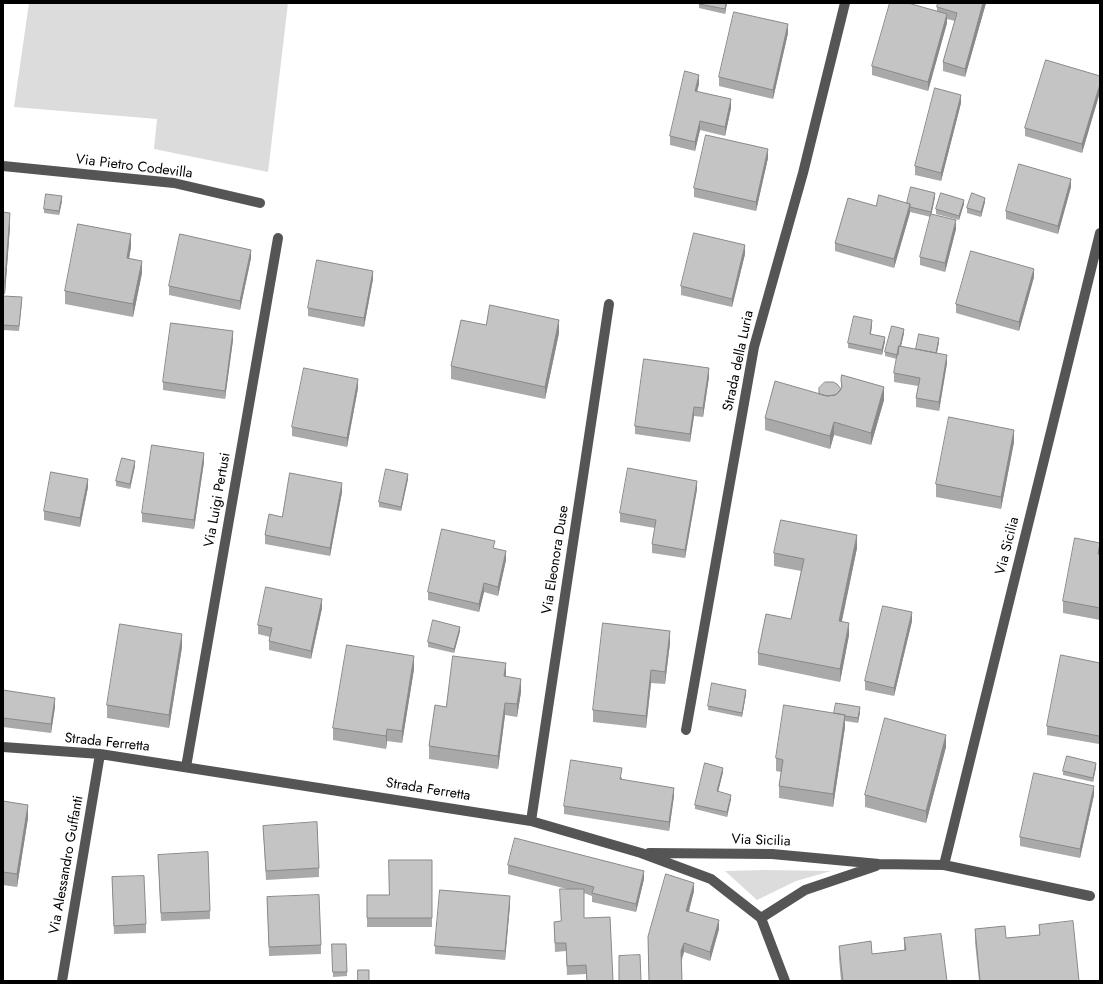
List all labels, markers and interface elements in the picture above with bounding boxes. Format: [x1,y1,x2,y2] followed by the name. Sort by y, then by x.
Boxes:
[75,152,193,182] street label: Via Pietro Codevilla
[720,309,758,413] street label: Strada della Luria
[201,451,235,549] street label: Via Luigi Pertusi
[539,504,573,616] street label: Via Eleonora Duse
[993,515,1023,577] street label: Via Sicilia
[64,730,150,756] street label: Strada Ferretta
[385,775,471,805] street label: Strada Ferretta
[47,794,87,936] street label: Via Alessandro Guffanti
[731,832,791,850] street label: Via Sicilia

